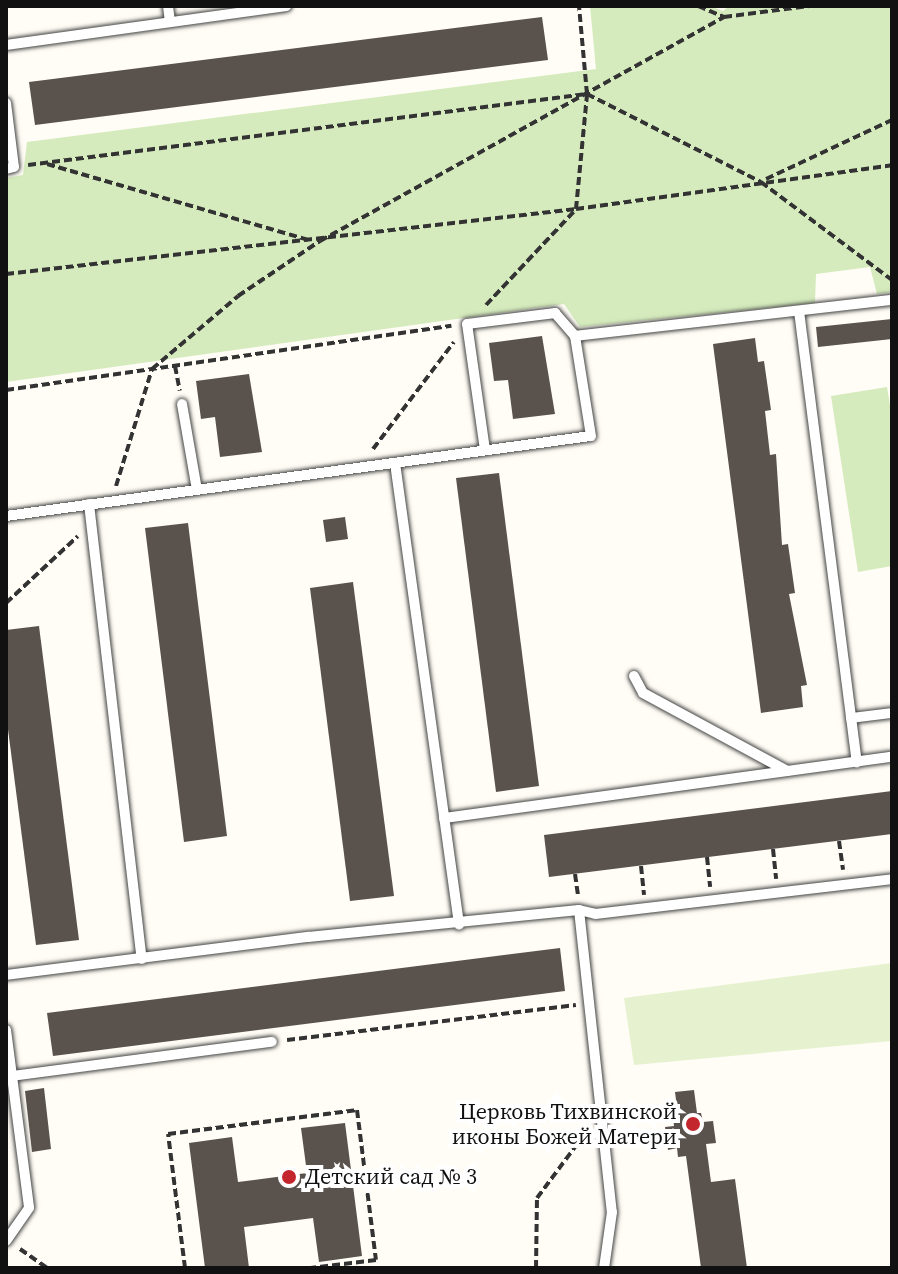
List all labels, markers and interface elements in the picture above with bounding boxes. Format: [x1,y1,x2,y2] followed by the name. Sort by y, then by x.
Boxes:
[452,1098,677,1150] place label: Церковь Тихвинской иконы Божей Матери
[684,1115,702,1133] marker: Церковь Тихвинской иконы Божей Матери
[305,1164,477,1190] place label: Детский сад № 3
[280,1168,298,1186] marker: Детский сад № 3

